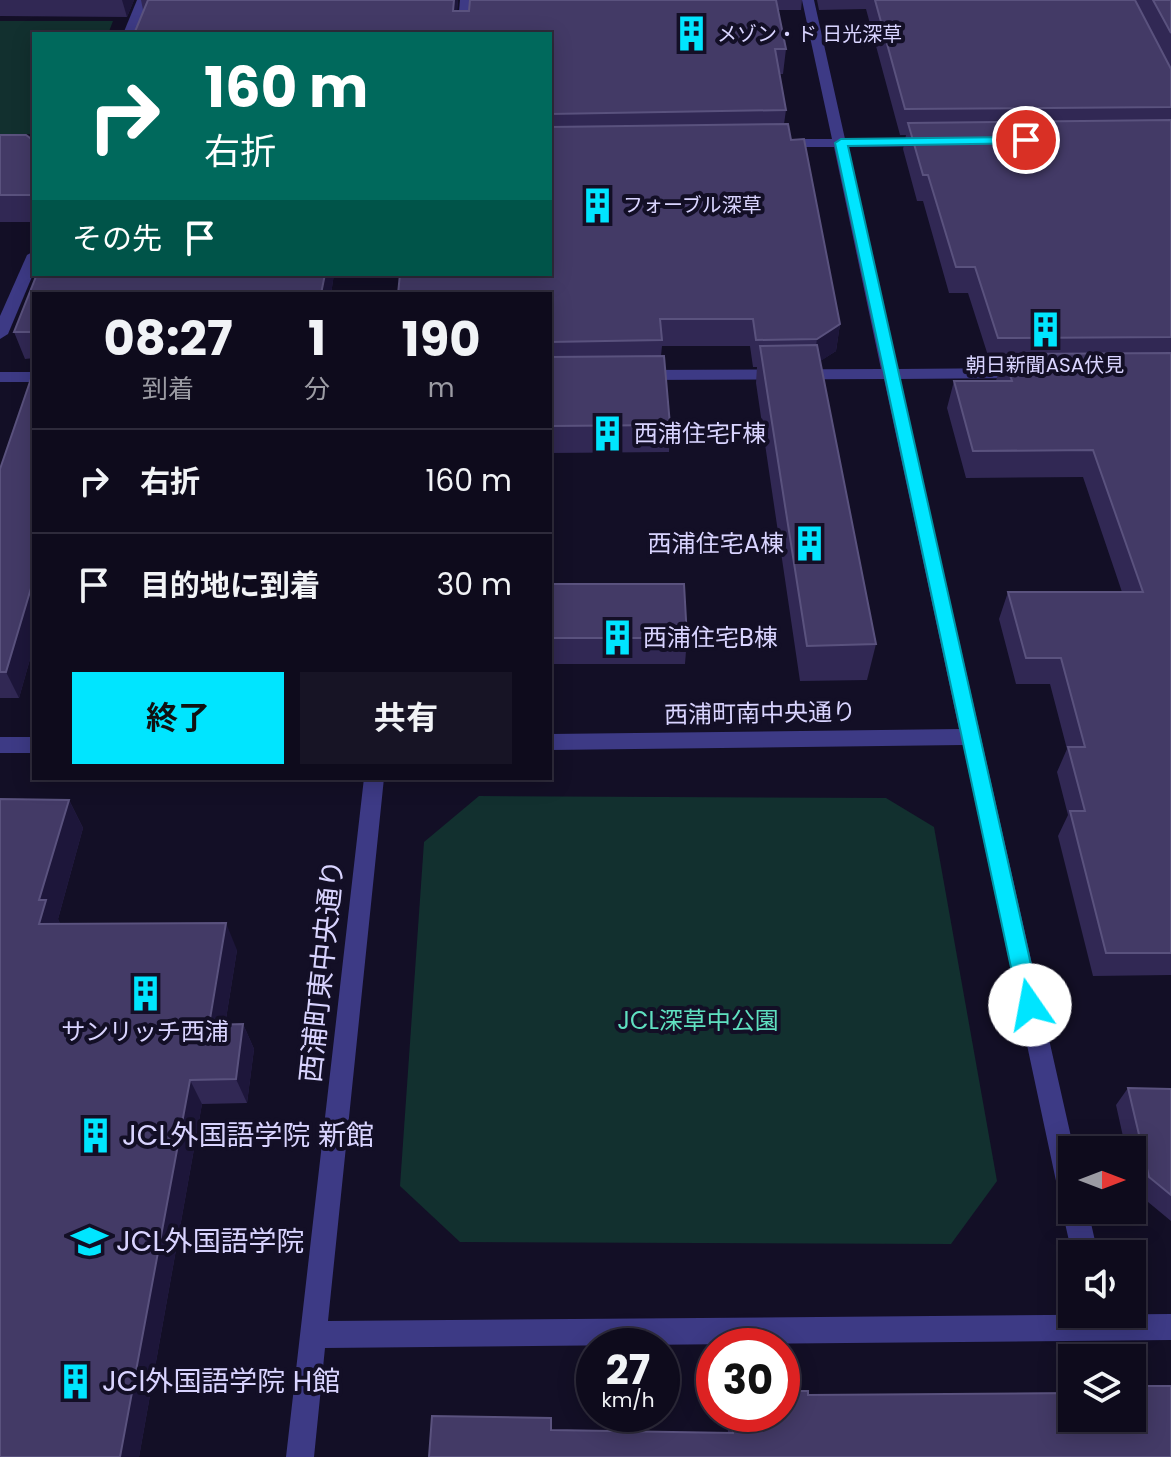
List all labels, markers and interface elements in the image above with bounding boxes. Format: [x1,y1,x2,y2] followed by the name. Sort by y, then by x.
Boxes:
[672,15,710,53] building icon: メゾン・ド 日光深草
[717,20,902,48] place label: メゾン・ド 日光深草
[204,48,368,127] text: 160 m
[72,64,176,168] icon: right
[992,106,1060,174] pin
[1004,118,1048,162] icon: arrive
[204,126,276,177] text: 右折
[578,186,616,224] building icon: フォーブル深草
[623,191,762,219] place label: フォーブル深草
[178,216,222,260] icon: arrive
[72,217,162,260] text: その先
[103,305,233,372] text: 08:27
[308,305,326,372] text: 1
[402,306,480,373] text: 190
[1026,311,1064,349] building icon: 朝日新聞ASA伏見
[966,351,1124,379] place label: 朝日新聞ASA伏見
[428,370,454,406] text: m
[142,371,194,407] text: 到着
[304,371,330,407] text: 分
[589,414,627,452] building icon: 西浦住宅F棟
[634,417,766,450] place label: 西浦住宅F棟
[72,459,116,503] icon: right
[426,459,512,502] text: 160 m
[140,460,200,503] text: 右折
[791,524,829,562] building icon: 西浦住宅A棟
[648,527,784,560] place label: 西浦住宅A棟
[72,563,116,607] icon: arrive
[437,563,512,606] text: 30 m
[140,564,320,607] text: 目的地に到着
[598,618,636,656] building icon: 西浦住宅B棟
[643,621,778,654] place label: 西浦住宅B棟
[72,672,284,764] button: 終了
[300,672,512,764] button: 共有
[664,695,856,731] street label: 西浦町南中央通り
[291,858,353,1084] street label: 西浦町東中央通り
[988,963,1072,1047] position arrow
[126,975,164,1013] building icon: サンリッチ西浦
[617,1004,779,1037] park label: JCL深草中公園
[61,1015,229,1048] place label: サンリッチ西浦
[77,1116,115,1154] building icon: JCL外国語学院 新館
[122,1116,374,1155] place label: JCL外国語学院 新館
[1058,1136,1146,1224] north arrow
[1058,1136,1146,1432] map controls
[71,1222,109,1260] school or university icon: JCL外国語学院
[116,1222,305,1261] place label: JCL外国語学院
[1058,1240,1146,1328] button: sound
[696,1328,800,1432] speed limit sign: 30
[606,1342,650,1398] text: 27
[1058,1344,1146,1432] button: layers
[57,1362,95,1400] building icon: JCl外国語学院 H館
[102,1362,340,1401] place label: JCl外国語学院 H館
[601,1386,655,1414] text: km/h

